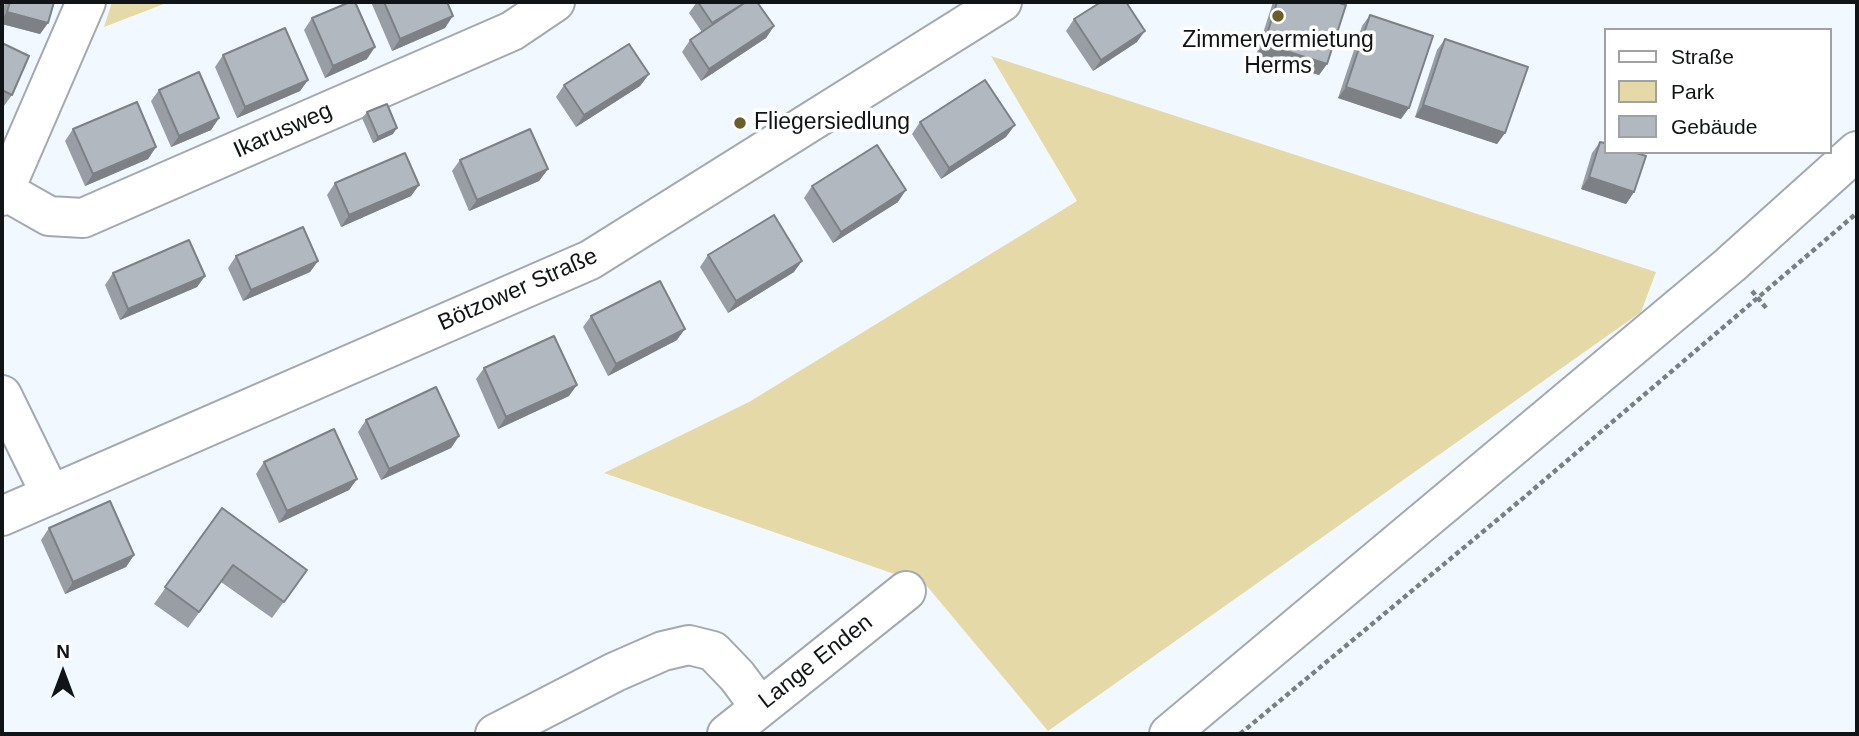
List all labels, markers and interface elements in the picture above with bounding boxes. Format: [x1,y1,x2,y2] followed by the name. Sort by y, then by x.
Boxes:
[1270,8,1286,24] marker: Zimmervermietung Herms
[1182,27,1374,81] place label: Zimmervermietung Herms
[1604,28,1831,154] legend
[1671,45,1734,68] text: Straße
[1671,80,1714,103] text: Park
[230,97,336,165] street label: Ikarusweg
[754,109,910,137] place label: Fliegersiedlung
[732,115,748,131] marker: Fliegersiedlung
[1671,115,1757,138] text: Gebäude
[434,243,602,337] street label: Bötzower Straße
[754,609,878,715] street label: Lange Enden
[28,638,98,708] north arrow
[56,641,70,662] text: N

